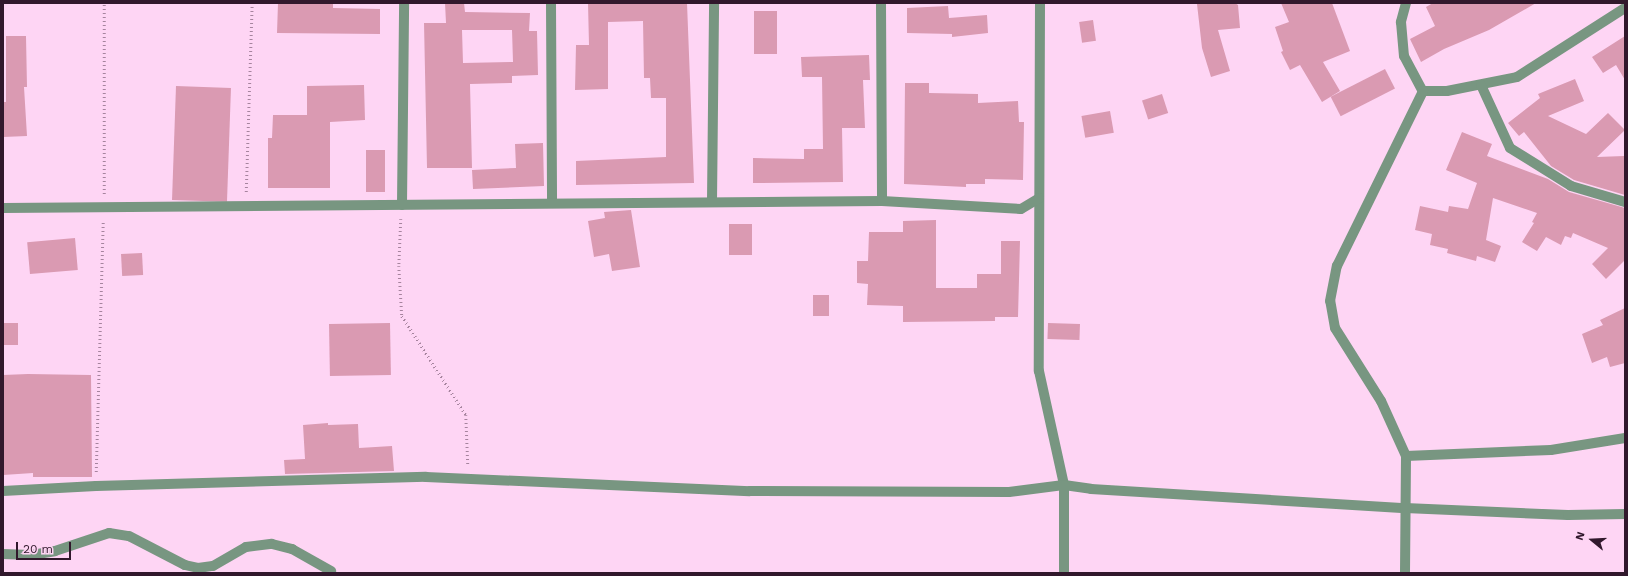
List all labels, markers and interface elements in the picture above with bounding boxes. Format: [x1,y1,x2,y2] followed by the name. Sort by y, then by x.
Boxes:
[1572,520,1612,560] north arrow
[1573,530,1588,542] text: N
[18,534,73,560] scale bar
[23,542,53,556] text: 20 m

